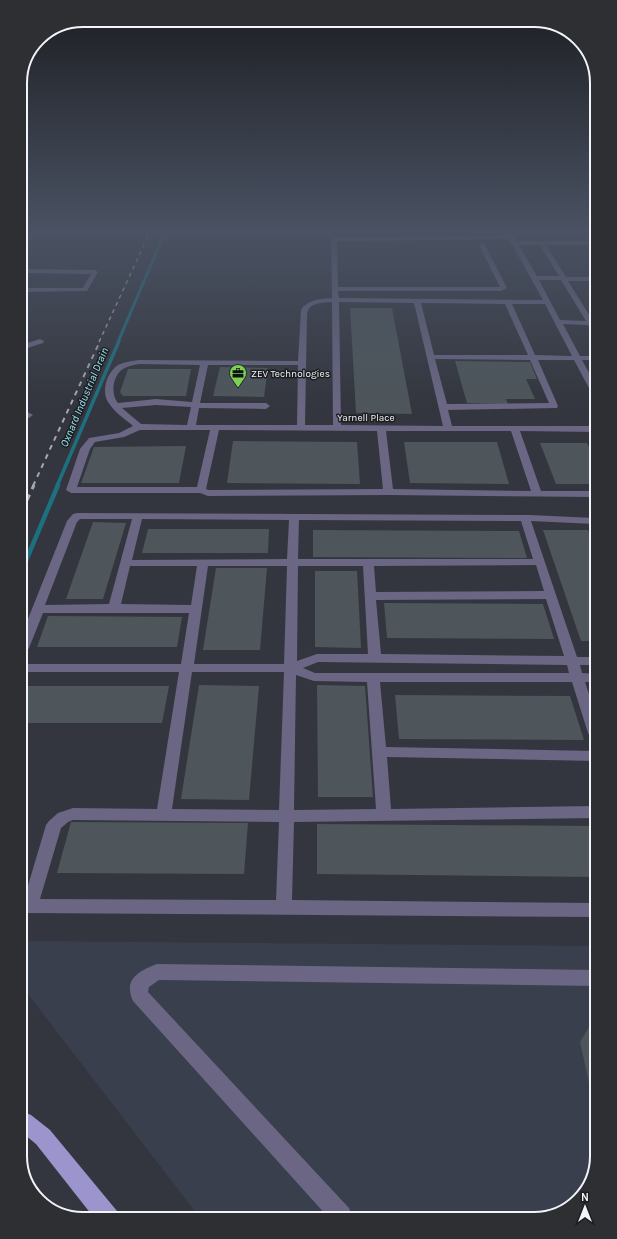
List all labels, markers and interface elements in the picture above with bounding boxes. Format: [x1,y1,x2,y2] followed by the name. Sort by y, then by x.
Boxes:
[58,346,111,449] water label: Oxnard Industrial Drain
[228,363,248,388] office icon: ZEV Technologies
[251,368,330,380] place label: ZEV Technologies
[337,412,395,424] street label: Yarnell Place
[565,1187,605,1227] north arrow
[581,1191,589,1204] text: N

